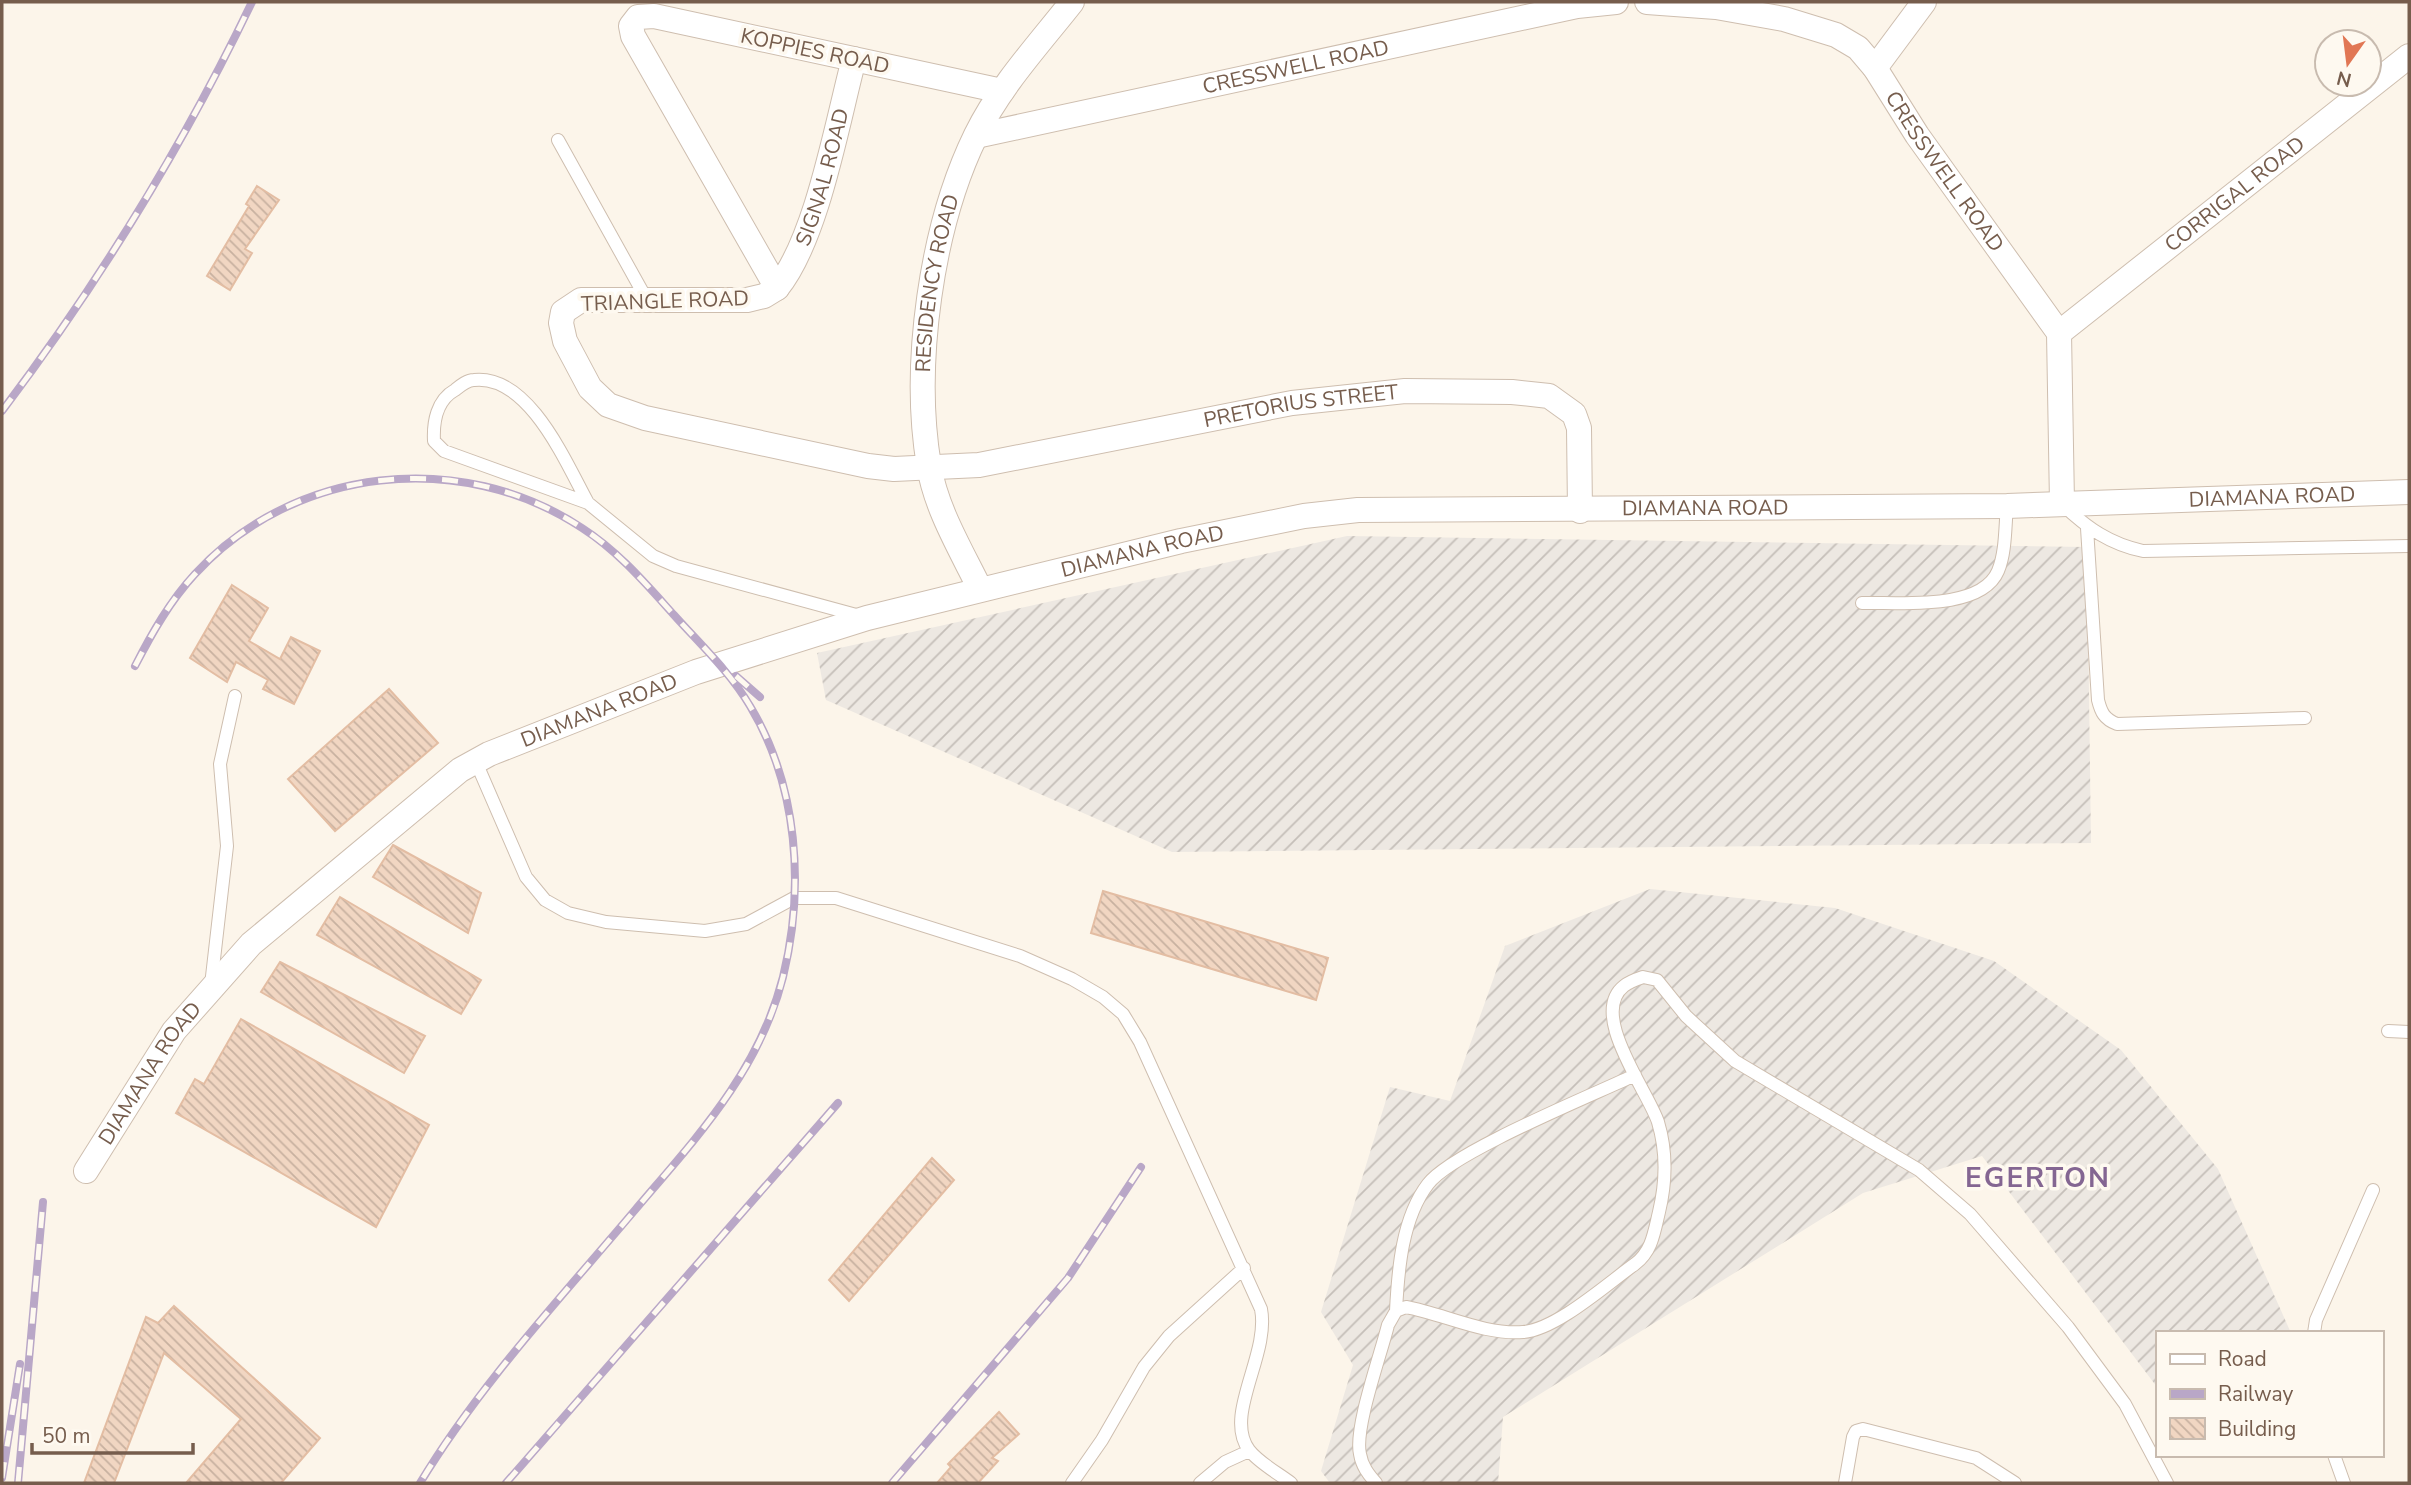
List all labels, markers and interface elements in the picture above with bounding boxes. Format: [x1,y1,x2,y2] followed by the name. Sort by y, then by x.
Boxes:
[738,22,892,80] street label: KOPPIES ROAD
[2313,28,2383,98] north arrow
[1200,33,1392,101] street label: CRESSWELL ROAD
[2334,64,2354,93] text: N
[1879,86,2010,257] street label: CRESSWELL ROAD
[789,105,856,250] street label: SIGNAL ROAD
[2159,130,2311,258] street label: CORRIGAL ROAD
[909,191,966,373] street label: RESIDENCY ROAD
[581,284,749,318] street label: TRIANGLE ROAD
[1201,378,1400,434] street label: PRETORIUS STREET
[2188,480,2356,514] street label: DIAMANA ROAD
[1622,493,1789,522] street label: DIAMANA ROAD
[1058,519,1226,584] street label: DIAMANA ROAD
[516,667,682,754] street label: DIAMANA ROAD
[92,996,208,1150] street label: DIAMANA ROAD
[1965,1159,2111,1197] district label: EGERTON
[2156,1331,2383,1457] legend
[2218,1345,2267,1373] text: Road
[2218,1380,2293,1408] text: Railway
[32,1412,192,1456] scale bar
[2218,1415,2296,1443] text: Building
[42,1422,91,1450] text: 50 m

